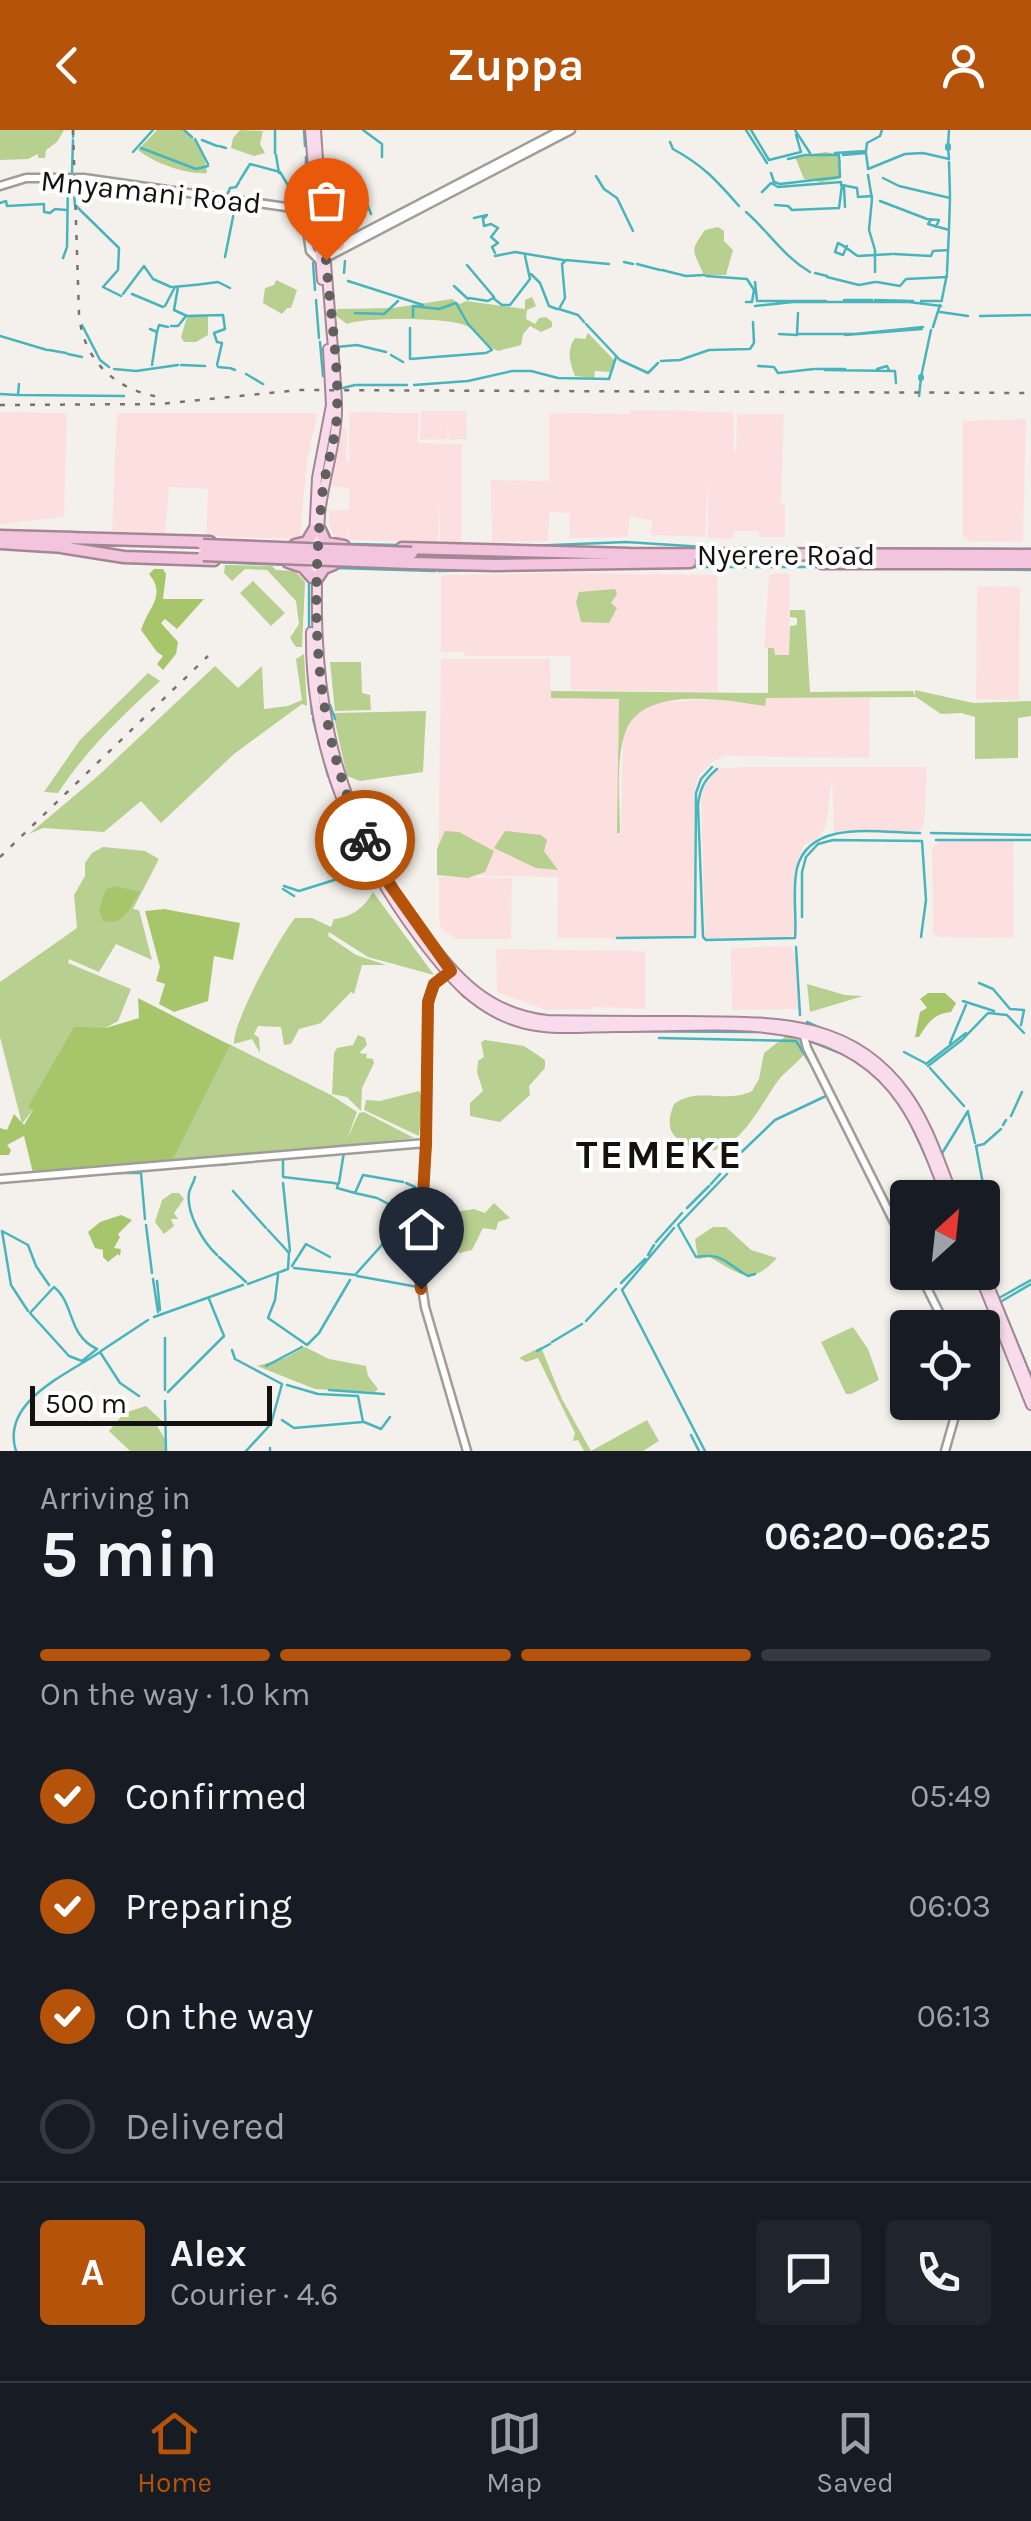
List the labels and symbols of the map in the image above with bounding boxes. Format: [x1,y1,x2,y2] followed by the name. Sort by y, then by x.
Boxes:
[284,158,369,261] pin
[39,163,263,221] street label: Mnyamani Road
[697,537,875,573] street label: Nyerere Road
[315,790,415,890] courier
[576,1131,744,1178] district label: TEMEKE
[890,1180,1000,1290] north arrow
[379,1187,464,1290] pin
[30,1381,272,1426] scale bar

